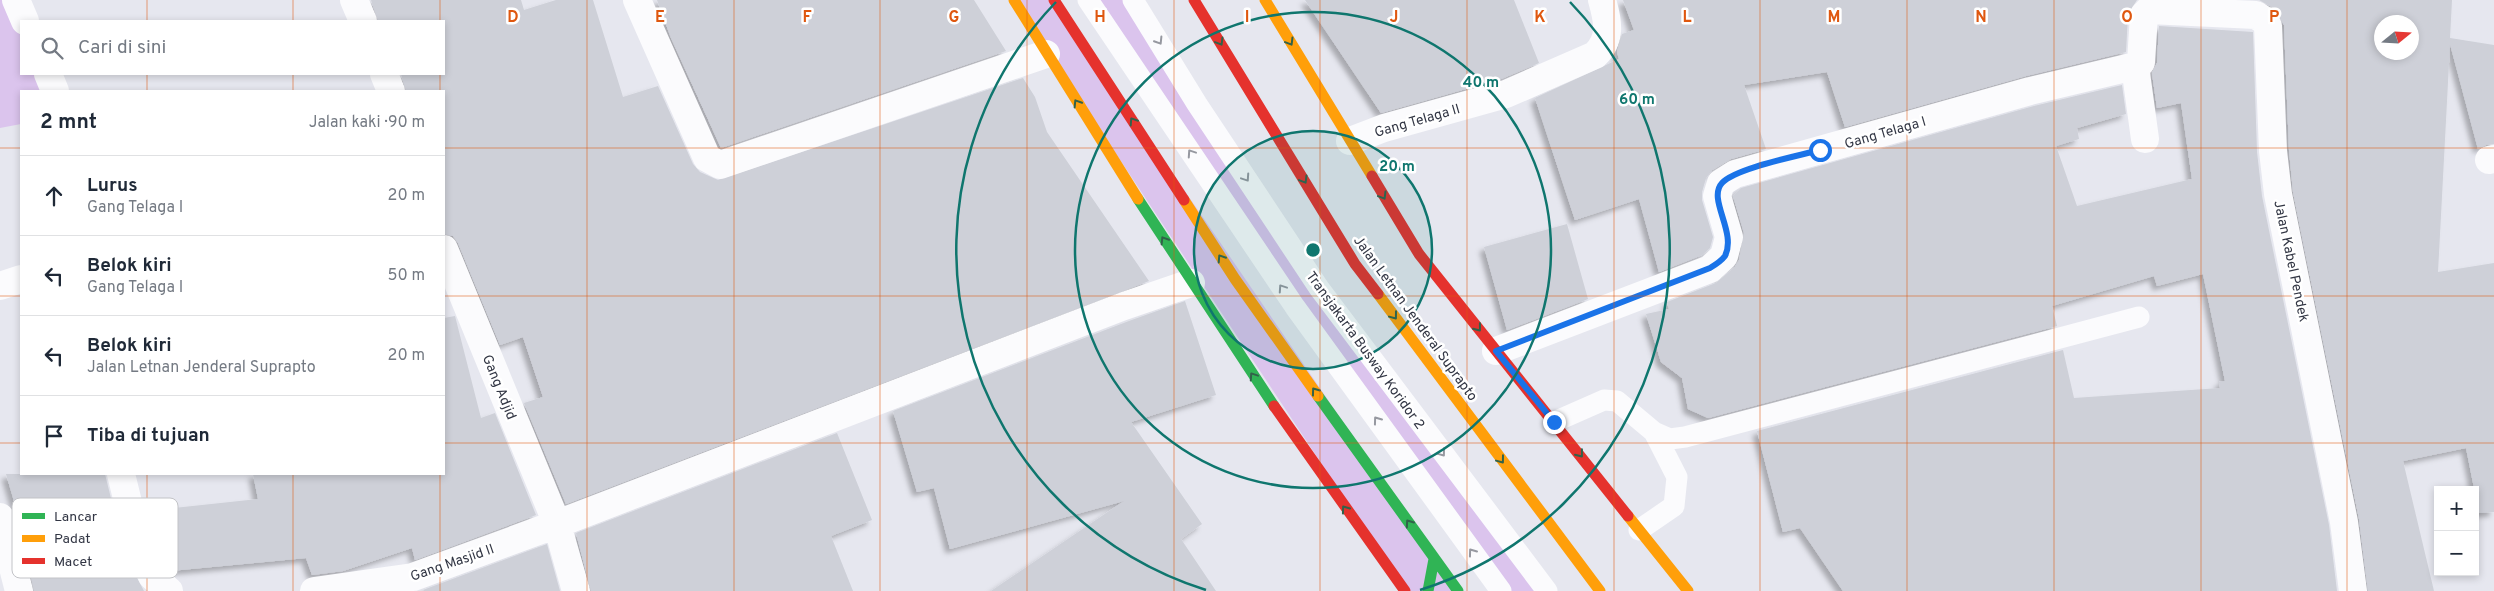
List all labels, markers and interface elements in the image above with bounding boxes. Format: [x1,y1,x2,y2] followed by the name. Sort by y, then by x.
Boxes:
[507,8,519,28] text: D
[655,8,665,28] text: E
[802,8,812,28] text: F
[949,8,959,28] text: G
[1094,8,1106,28] text: H
[1245,8,1249,28] text: I
[1390,8,1398,28] text: J
[1534,8,1546,28] text: K
[1682,8,1692,28] text: L
[1828,8,1840,28] text: M
[1975,8,1987,28] text: N
[2121,8,2133,28] text: O
[2269,8,2279,28] text: P
[2374,15,2419,60] north arrow
[20,20,445,75] search box
[38,34,66,62] icon: search
[78,36,166,60] text: Cari di sini
[1152,36,1162,45] one-way arrow
[1213,36,1223,45] one-way arrow
[1284,36,1294,45] one-way arrow
[1463,74,1499,93] text: 40 m
[1619,91,1655,110] text: 60 m
[1073,99,1083,108] one-way arrow
[1373,101,1462,142] street label: Gang Telaga II
[40,109,97,136] text: 2 mnt
[309,113,425,133] text: Jalan kaki · 90 m
[1843,114,1928,153] street label: Gang Telaga I
[1130,118,1139,127] one-way arrow
[1809,139,1832,162] route start
[1188,150,1197,159] one-way arrow
[1379,158,1415,177] text: 20 m
[1240,173,1249,182] one-way arrow
[87,174,138,198] text: Lurus
[1298,175,1308,184] one-way arrow
[40,182,68,210] icon: ahead
[388,186,425,206] text: 20 m
[1377,190,1387,199] one-way arrow
[87,198,183,218] text: Gang Telaga I
[2269,199,2312,324] street label: Jalan Kabel Pendek
[1349,233,1481,405] street label: Jalan Letnan Jenderal Suprapto
[1160,236,1170,245] one-way arrow
[1304,241,1322,259] centre of rings
[87,254,172,278] text: Belok kiri
[1218,254,1228,263] one-way arrow
[40,262,68,290] icon: left
[388,266,425,286] text: 50 m
[1302,269,1428,433] street label: Transjakarta Busway Koridor 2
[87,278,183,298] text: Gang Telaga I
[1279,285,1288,294] one-way arrow
[1388,310,1396,319] one-way arrow
[1472,322,1480,331] one-way arrow
[87,334,172,358] text: Belok kiri
[40,342,68,370] icon: left
[388,346,425,366] text: 20 m
[478,353,519,423] street label: Gang Adjid
[87,358,316,378] text: Jalan Letnan Jenderal Suprapto
[1250,372,1259,381] one-way arrow
[1312,387,1321,397] one-way arrow
[1543,411,1566,434] route end
[1374,416,1383,426] one-way arrow
[40,422,68,450] icon: arrive
[87,424,210,448] text: Tiba di tujuan
[1436,447,1445,457] one-way arrow
[1574,448,1582,457] one-way arrow
[1496,454,1504,463] one-way arrow
[2434,486,2479,576] map controls
[2434,486,2479,531] button: +
[12,498,178,578] legend
[1343,506,1351,515] one-way arrow
[54,509,98,526] text: Lancar
[1406,519,1415,529] one-way arrow
[54,531,90,548] text: Padat
[2434,531,2479,576] button: −
[408,541,497,586] street label: Gang Masjid II
[1470,549,1478,558] one-way arrow
[54,554,92,571] text: Macet

